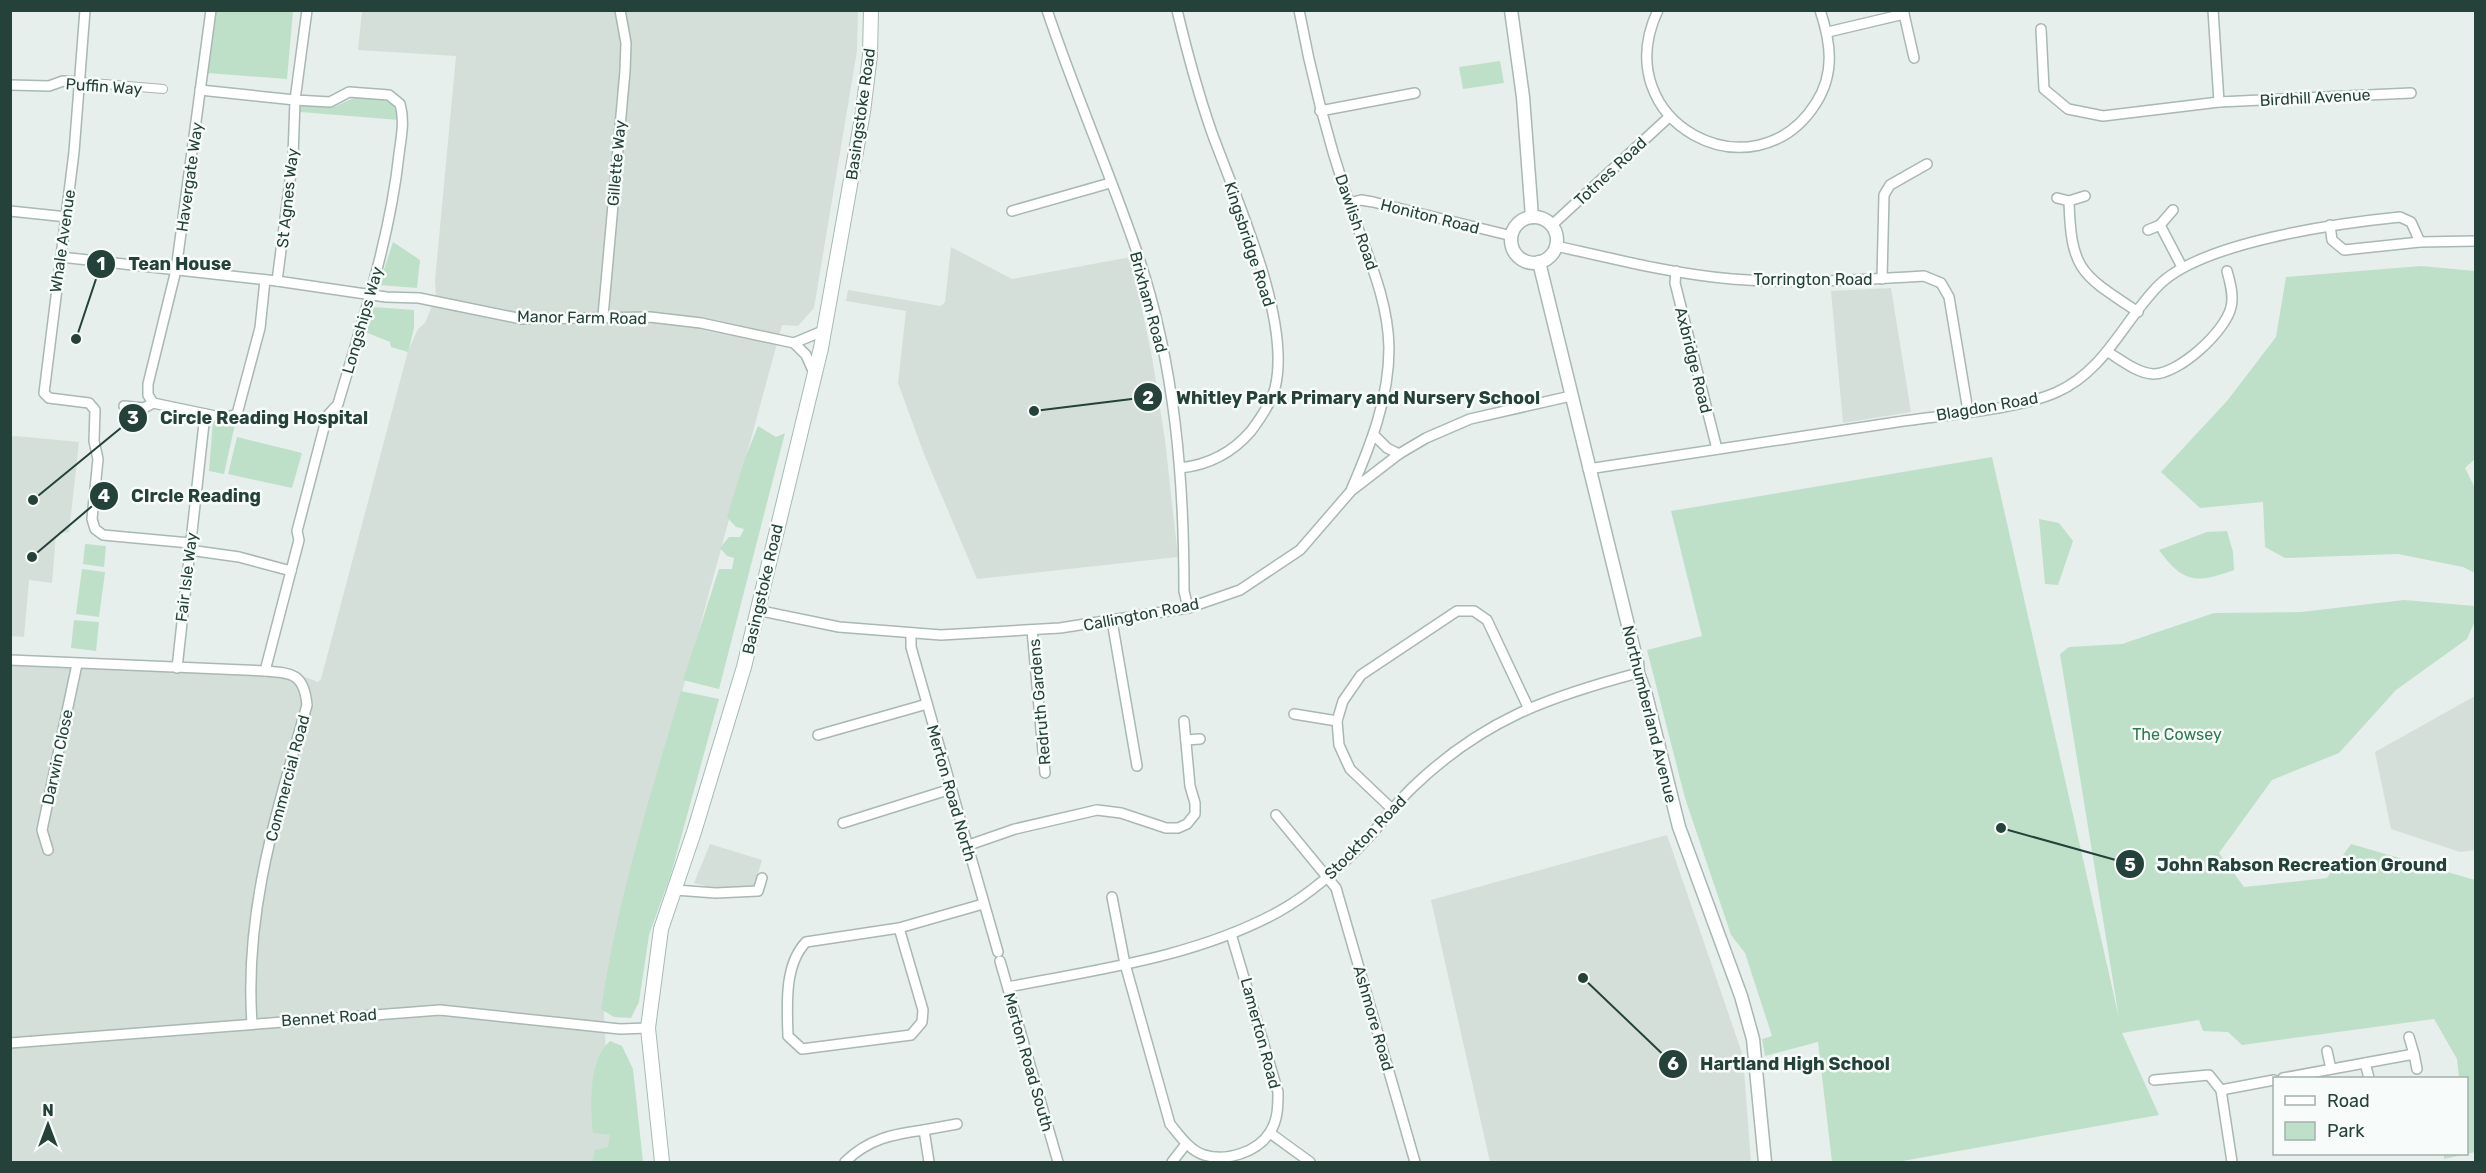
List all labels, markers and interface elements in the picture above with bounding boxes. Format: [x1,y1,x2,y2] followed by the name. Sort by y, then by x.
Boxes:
[842,47,879,181] street label: Basingstoke Road
[65,74,143,99] street label: Puffin Way
[2259,85,2371,110] street label: Birdhill Avenue
[603,119,630,207] street label: Gillette Way
[172,121,207,233] street label: Havergate Way
[1570,133,1650,210] street label: Totnes Road
[273,147,302,249] street label: St Agnes Way
[1331,172,1382,273] street label: Dawlish Road
[1220,179,1279,309] street label: Kingsbridge Road
[46,188,79,294] street label: Whale Avenue
[1379,195,1481,238] street label: Honiton Road
[86,246,243,282] callout: Tean House
[1126,249,1171,355] street label: Brixham Road
[97,253,105,275] text: 1
[128,253,232,275] text: Tean House
[338,264,387,376] street label: Longships Way
[1753,270,1873,289] street label: Torrington Road
[1671,305,1716,415] street label: Axbridge Road
[517,307,647,328] street label: Manor Farm Road
[1133,379,1552,415] callout: Whitley Park Primary and Nursery School
[1142,387,1154,409] text: 2
[1176,387,1540,409] text: Whitley Park Primary and Nursery School
[1935,388,2040,425] street label: Blagdon Road
[118,400,380,436] callout: Circle Reading Hospital
[127,407,139,429] text: 3
[160,407,368,429] text: Circle Reading Hospital
[89,478,273,514] callout: CIrcle Reading
[98,485,110,507] text: 4
[131,485,261,507] text: CIrcle Reading
[738,522,787,656] street label: Basingstoke Road
[172,531,201,623] street label: Fair Isle Way
[1082,594,1201,635] street label: Callington Road
[1618,623,1681,805] street label: Northumberland Avenue
[1025,638,1054,766] street label: Redruth Gardens
[38,708,77,807] street label: Darwin Close
[261,713,314,844] street label: Commercial Road
[923,723,980,864] street label: Merton Road North
[2132,725,2222,744] park label: The Cowsey
[1321,791,1410,883] street label: Stockton Road
[2115,846,2459,882] callout: John Rabson Recreation Ground
[2124,854,2136,876] text: 5
[2157,854,2447,876] text: John Rabson Recreation Ground
[1349,963,1398,1073] street label: Ashmore Road
[1237,976,1284,1091] street label: Lamerton Road
[1000,991,1057,1134] street label: Merton Road South
[280,1005,378,1030] street label: Bennet Road
[1658,1046,1902,1082] callout: Hartland High School
[1667,1053,1679,1075] text: 6
[1700,1053,1890,1075] text: Hartland High School
[2273,1077,2468,1155] legend
[2327,1090,2370,1112] text: Road
[18,1095,78,1155] north arrow
[42,1101,54,1120] text: N
[2327,1120,2365,1142] text: Park

